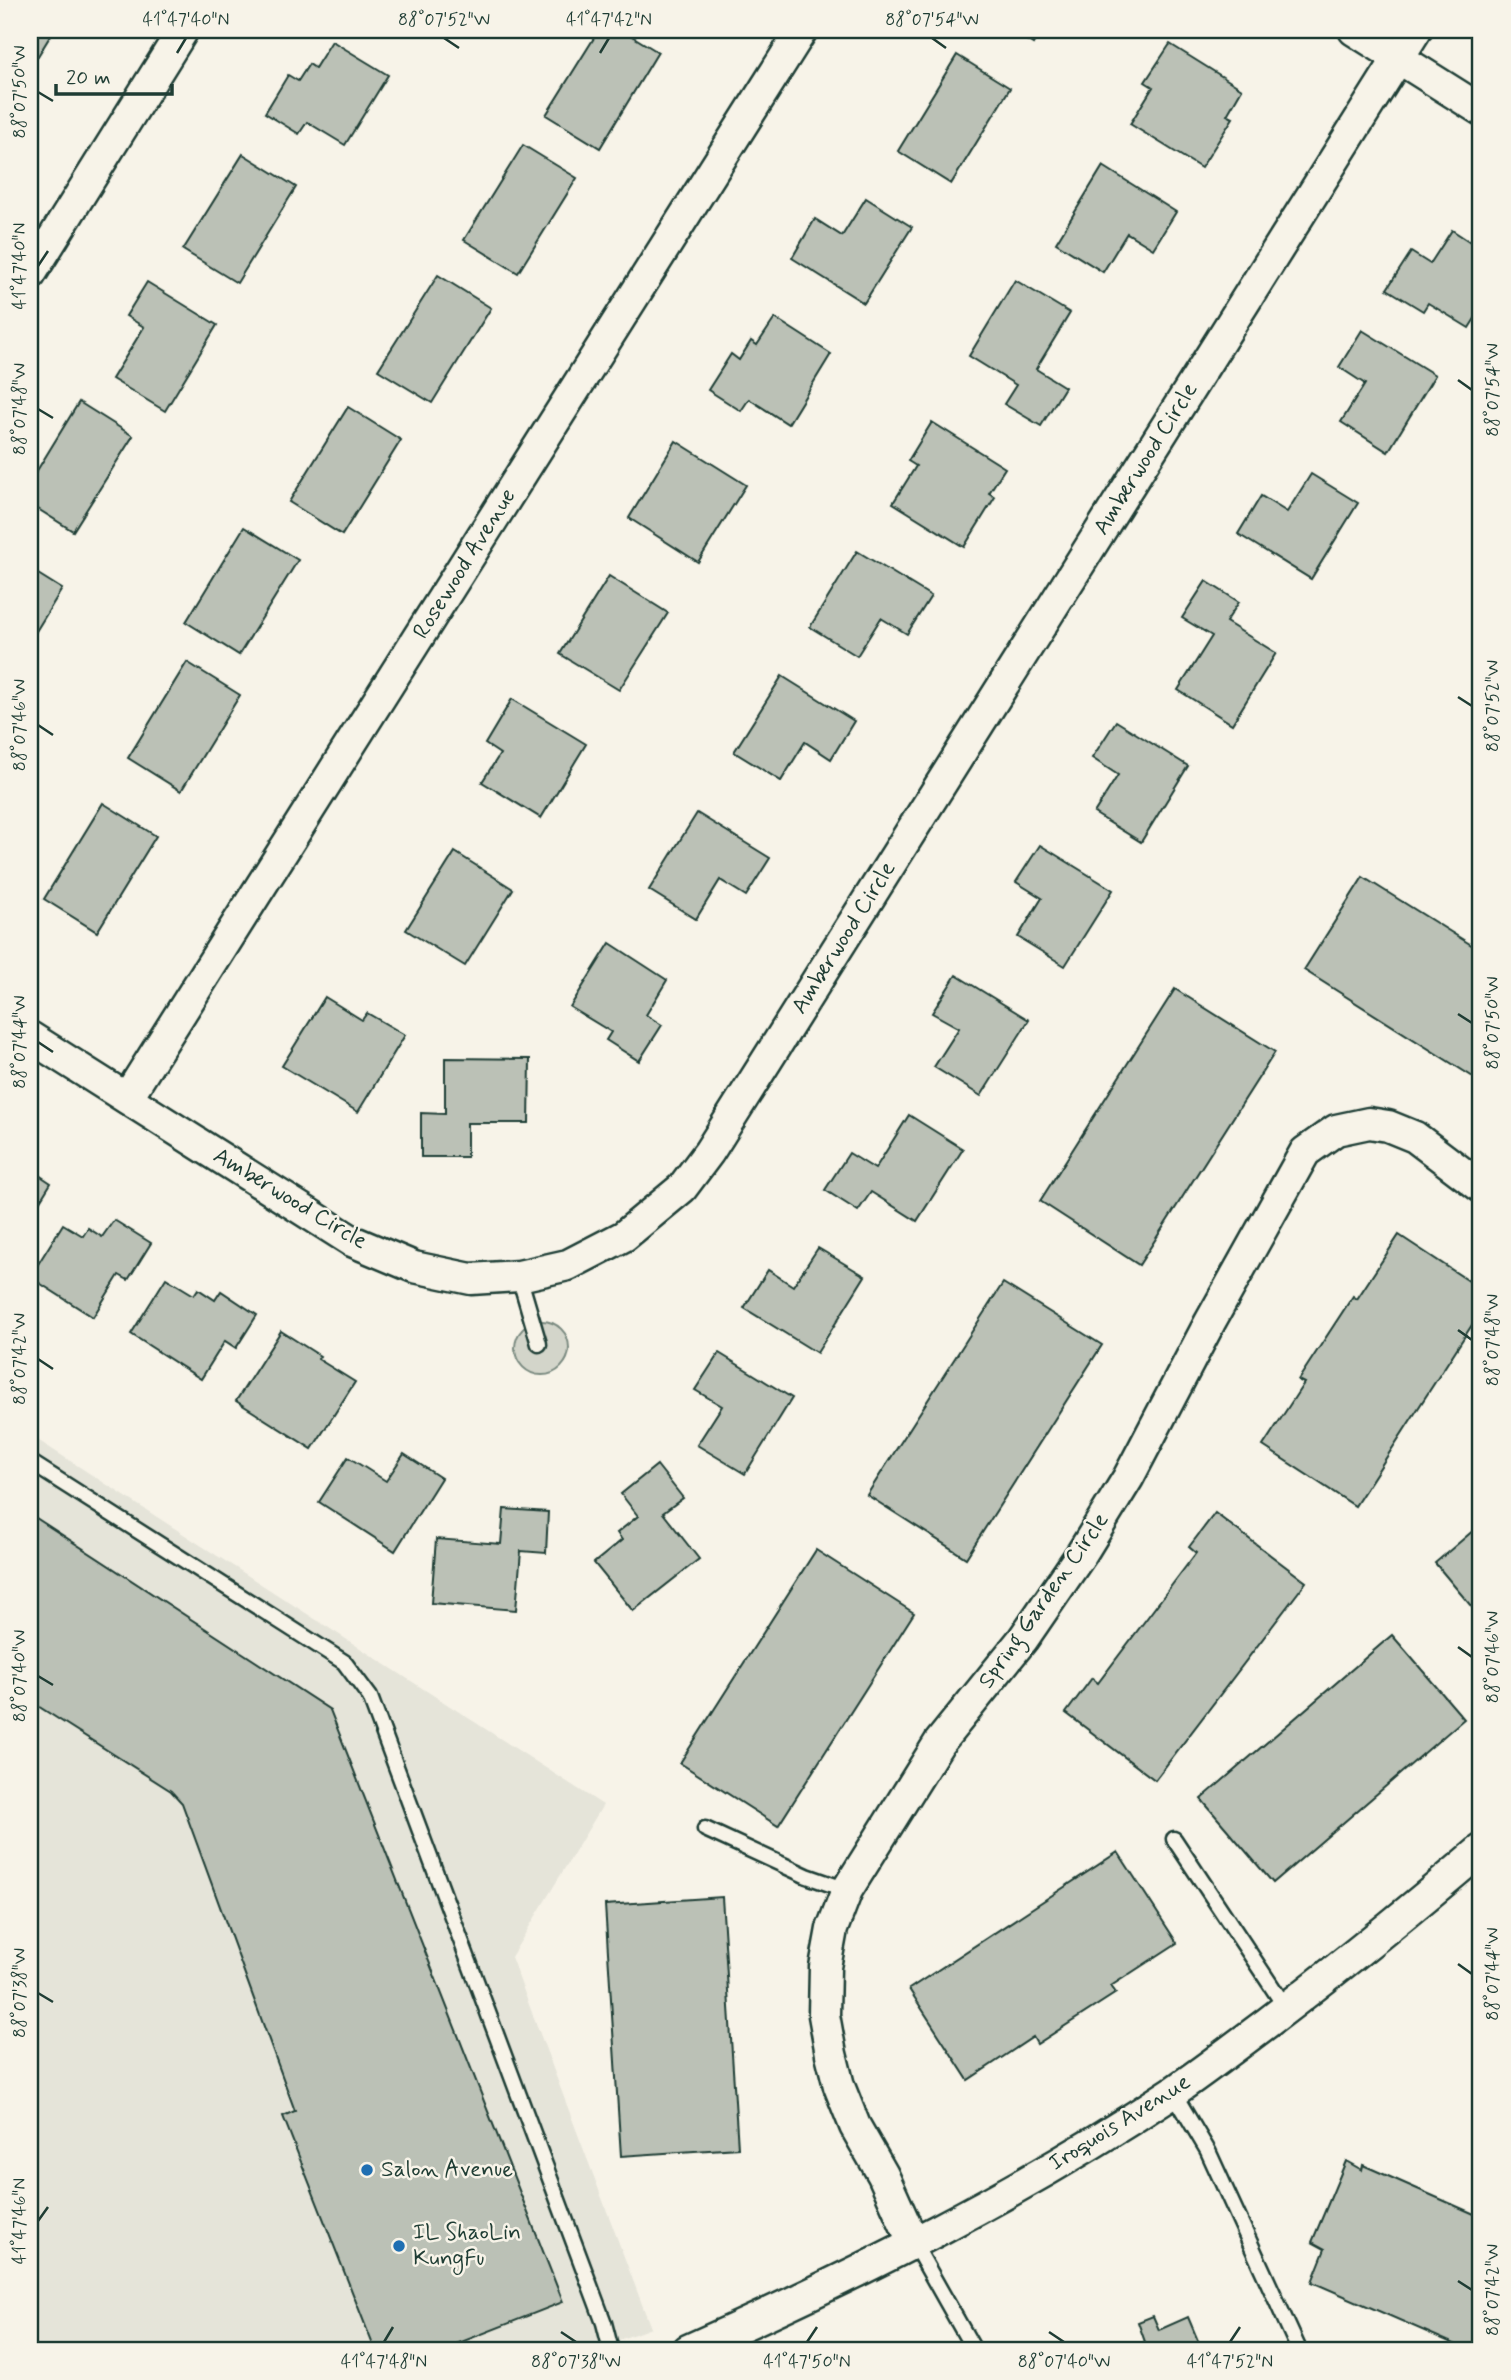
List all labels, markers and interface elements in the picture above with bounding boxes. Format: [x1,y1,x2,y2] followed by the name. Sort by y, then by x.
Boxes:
[143,8,229,32] text: 41°47'40"N
[398,8,490,32] text: 88°07'52"W
[566,8,652,32] text: 41°47'42"N
[885,8,979,32] text: 88°07'54"W
[8,45,32,139] text: 88°07'50"W
[56,52,172,96] scale bar
[66,64,111,92] text: 20 m
[8,223,32,309] text: 41°47'40"N
[1481,343,1505,437] text: 88°07'54"W
[8,363,32,455] text: 88°07'48"W
[1087,377,1205,541] street label: Amberwood Circle
[407,483,523,645] street label: Rosewood Avenue
[1481,660,1505,752] text: 88°07'52"W
[8,679,32,771] text: 88°07'46"W
[785,856,903,1020] street label: Amberwood Circle
[1481,976,1505,1070] text: 88°07'50"W
[8,995,32,1089] text: 88°07'44"W
[207,1141,373,1257] street label: Amberwood Circle
[1481,1294,1505,1386] text: 88°07'48"W
[8,1313,32,1405] text: 88°07'42"W
[972,1507,1118,1696] street label: Spring Garden Circle
[1481,1611,1505,1703] text: 88°07'46"W
[8,1630,32,1722] text: 88°07'40"W
[1481,1927,1505,2021] text: 88°07'44"W
[8,1948,32,2038] text: 88°07'38"W
[1044,2067,1196,2179] street label: Iroquois Avenue
[381,2155,513,2185] place label: Salon Avenue
[359,2162,375,2178] marker: Salon Avenue
[8,2178,32,2264] text: 41°47'46"N
[413,2218,521,2276] place label: IL ShaoLin KungFu
[391,2238,407,2254] marker: IL ShaoLin KungFu
[1481,2244,1505,2336] text: 88°07'42"W
[341,2350,427,2374] text: 41°47'48"N
[531,2350,621,2374] text: 88°07'38"W
[763,2350,851,2374] text: 41°47'50"N
[1018,2350,1110,2374] text: 88°07'40"W
[1187,2350,1273,2374] text: 41°47'52"N

